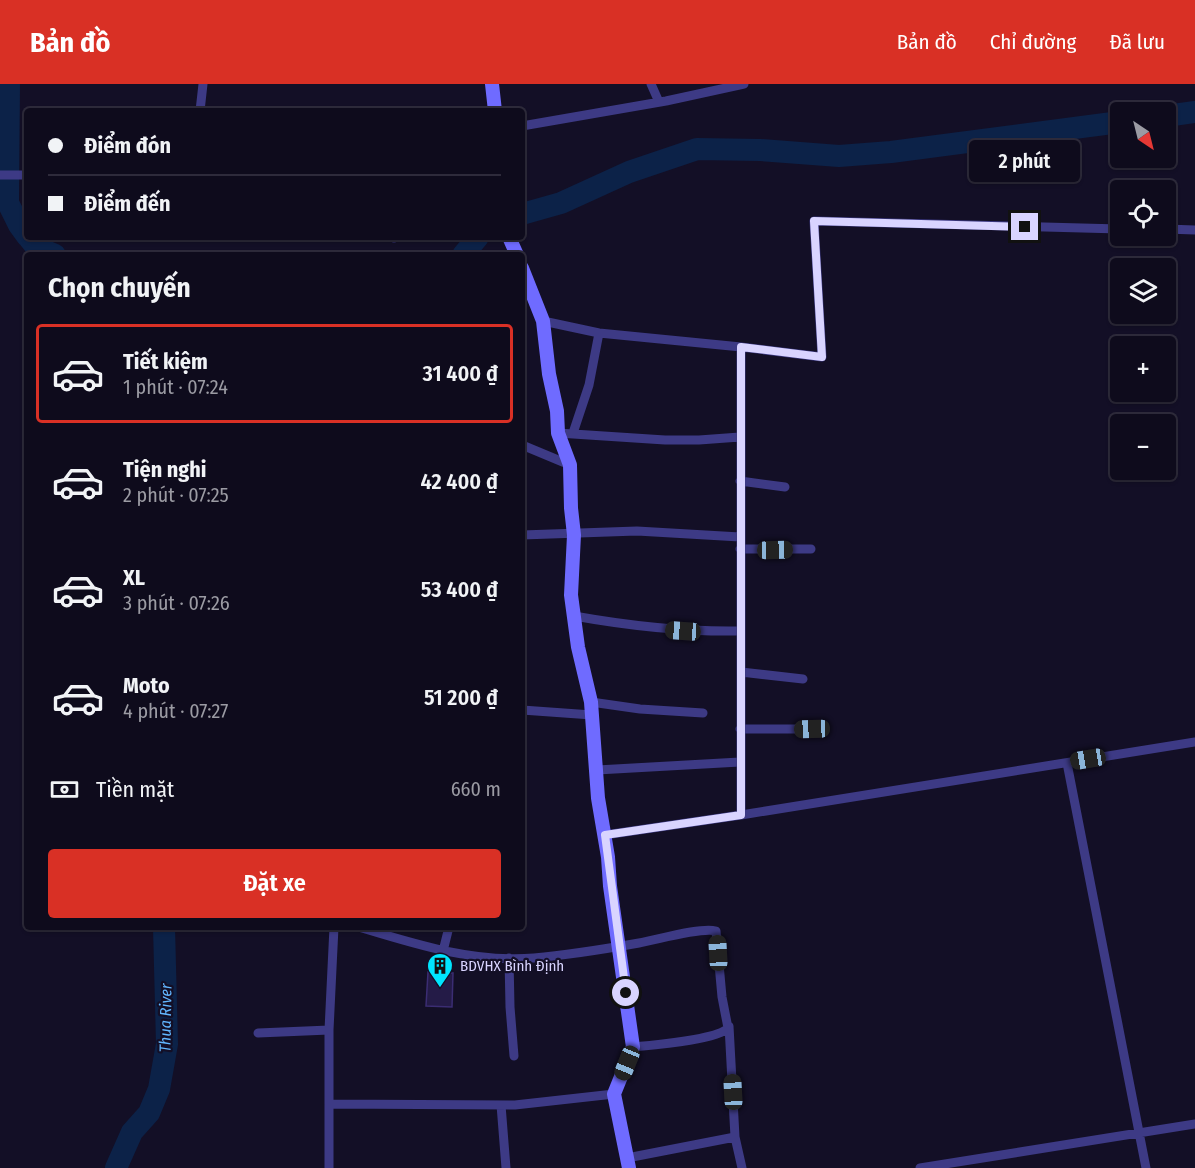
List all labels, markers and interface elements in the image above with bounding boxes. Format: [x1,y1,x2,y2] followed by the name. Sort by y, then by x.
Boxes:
[30,26,110,59] text: Bản đồ
[897,29,957,55] text: Bản đồ
[990,29,1076,55] text: Chỉ đường
[1109,29,1165,55] text: Đã lưu
[1110,102,1176,168] north arrow
[1110,102,1176,480] map controls
[84,132,171,159] text: Điểm đón
[970,140,1080,182] callout: 2 phút
[998,149,1051,173] text: 2 phút
[1110,180,1176,246] button: locate
[84,190,170,217] text: Điểm đến
[1011,213,1038,240] route end
[1110,258,1176,324] button: layers
[48,272,191,304] text: Chọn chuyến
[1110,336,1176,402] button: +
[51,347,105,401] icon: car
[123,348,208,375] text: Tiết kiệm
[423,360,498,387] text: 31 400 ₫
[123,375,228,399] text: 1 phút · 07:24
[1110,414,1176,480] button: −
[51,455,105,509] icon: car
[123,456,206,483] text: Tiện nghi
[421,468,498,495] text: 42 400 ₫
[123,483,229,507] text: 2 phút · 07:25
[757,541,793,559] car
[51,563,105,617] icon: car
[123,564,145,591] text: XL
[421,576,498,603] text: 53 400 ₫
[123,591,230,615] text: 3 phút · 07:26
[664,621,702,641] car
[51,671,105,725] icon: car
[123,672,170,699] text: Moto
[424,684,498,711] text: 51 200 ₫
[123,699,228,723] text: 4 phút · 07:27
[794,719,830,739] car
[1069,747,1107,771] car
[48,773,81,806] icon: cash
[96,776,174,803] text: Tiền mặt
[451,777,501,801] text: 660 m
[48,849,501,918] button: Đặt xe
[708,935,728,971] car
[425,951,455,989] building icon: BDVHX Bình Định
[460,957,564,975] place label: BDVHX Bình Định
[612,979,639,1006] route start
[155,983,176,1053] water label: Thua River
[612,1043,642,1083] car
[723,1074,743,1110] car

